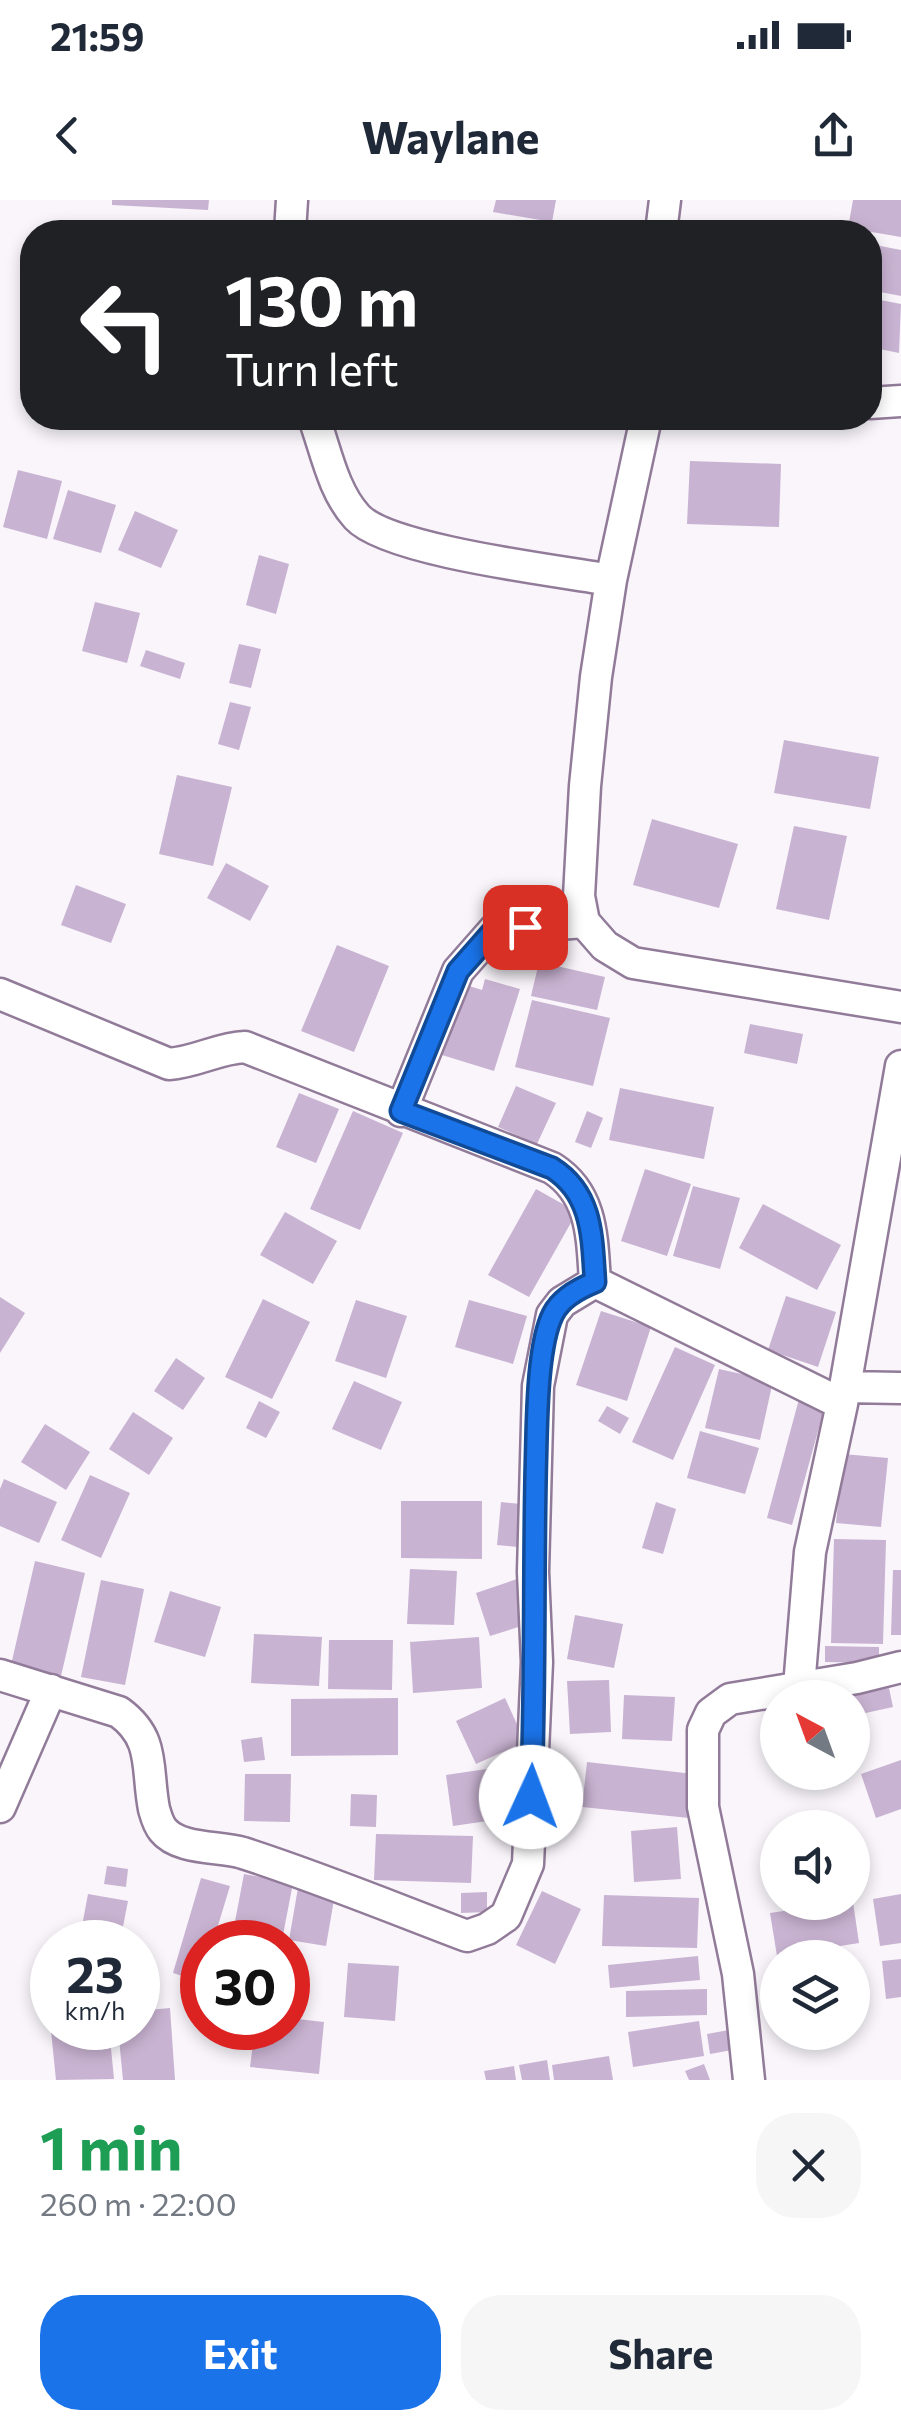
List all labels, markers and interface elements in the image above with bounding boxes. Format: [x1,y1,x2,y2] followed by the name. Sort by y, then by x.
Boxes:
[50,12,144,59] text: 21:59
[40,108,95,163] icon: back
[361,108,540,163] text: Waylane
[806,108,861,163] icon: share
[225,255,418,340] text: 130 m
[60,260,190,390] icon: left
[225,340,399,395] text: Turn left
[483,885,568,970] pin
[498,900,553,955] icon: arrive
[760,1680,870,1790] north arrow
[760,1680,870,2050] map controls
[479,1745,583,1849] position arrow
[760,1810,870,1920] button: sound
[180,1920,310,2050] speed limit sign: 30
[760,1940,870,2050] button: layers
[66,1942,124,2003] text: 23
[65,1995,125,2025] text: km/h
[40,2109,182,2182] text: 1 min
[756,2113,861,2218] button: close
[40,2183,237,2223] text: 260 m · 22:00
[40,2295,441,2410] button: Exit
[461,2295,861,2410] button: Share

